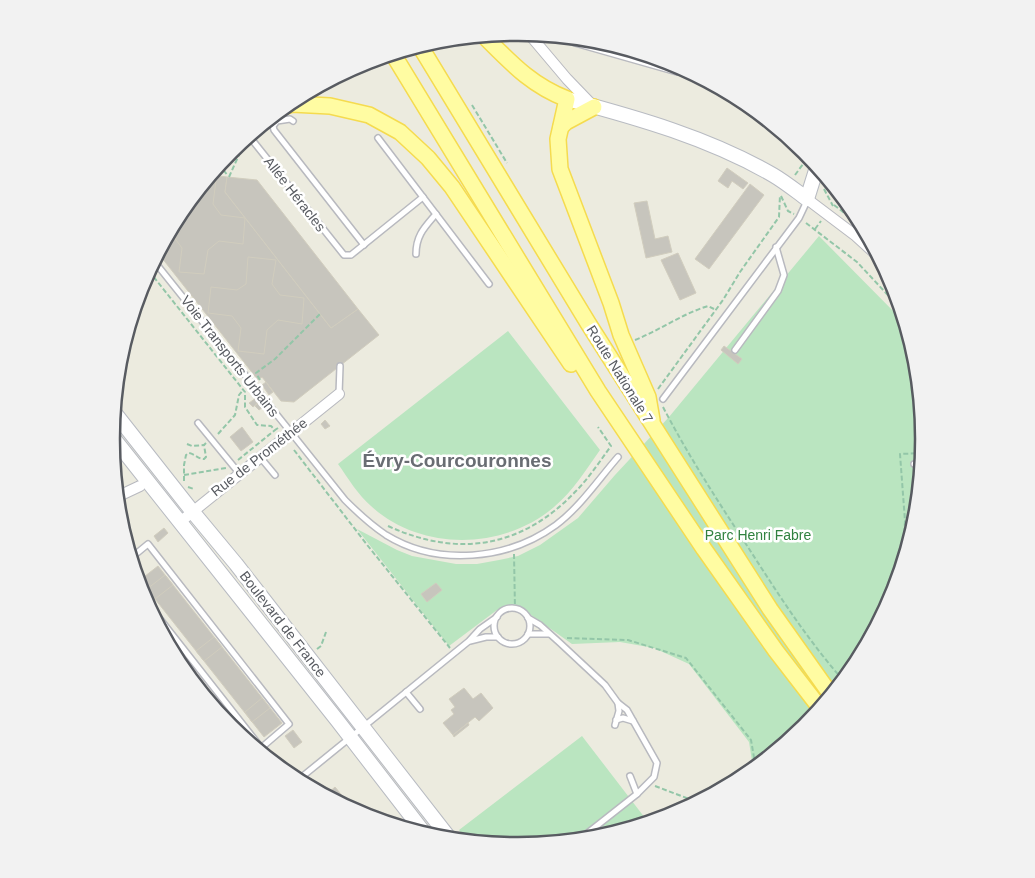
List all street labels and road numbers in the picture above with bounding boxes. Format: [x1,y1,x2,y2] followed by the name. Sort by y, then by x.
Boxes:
[261,154,329,234] street label: Allée Héracles
[178,292,282,420] street label: Voie Transports Urbains
[584,322,657,426] street label: Route Nationale 7
[208,414,310,499] street label: Rue de Prométhée
[237,568,329,680] street label: Boulevard de France

